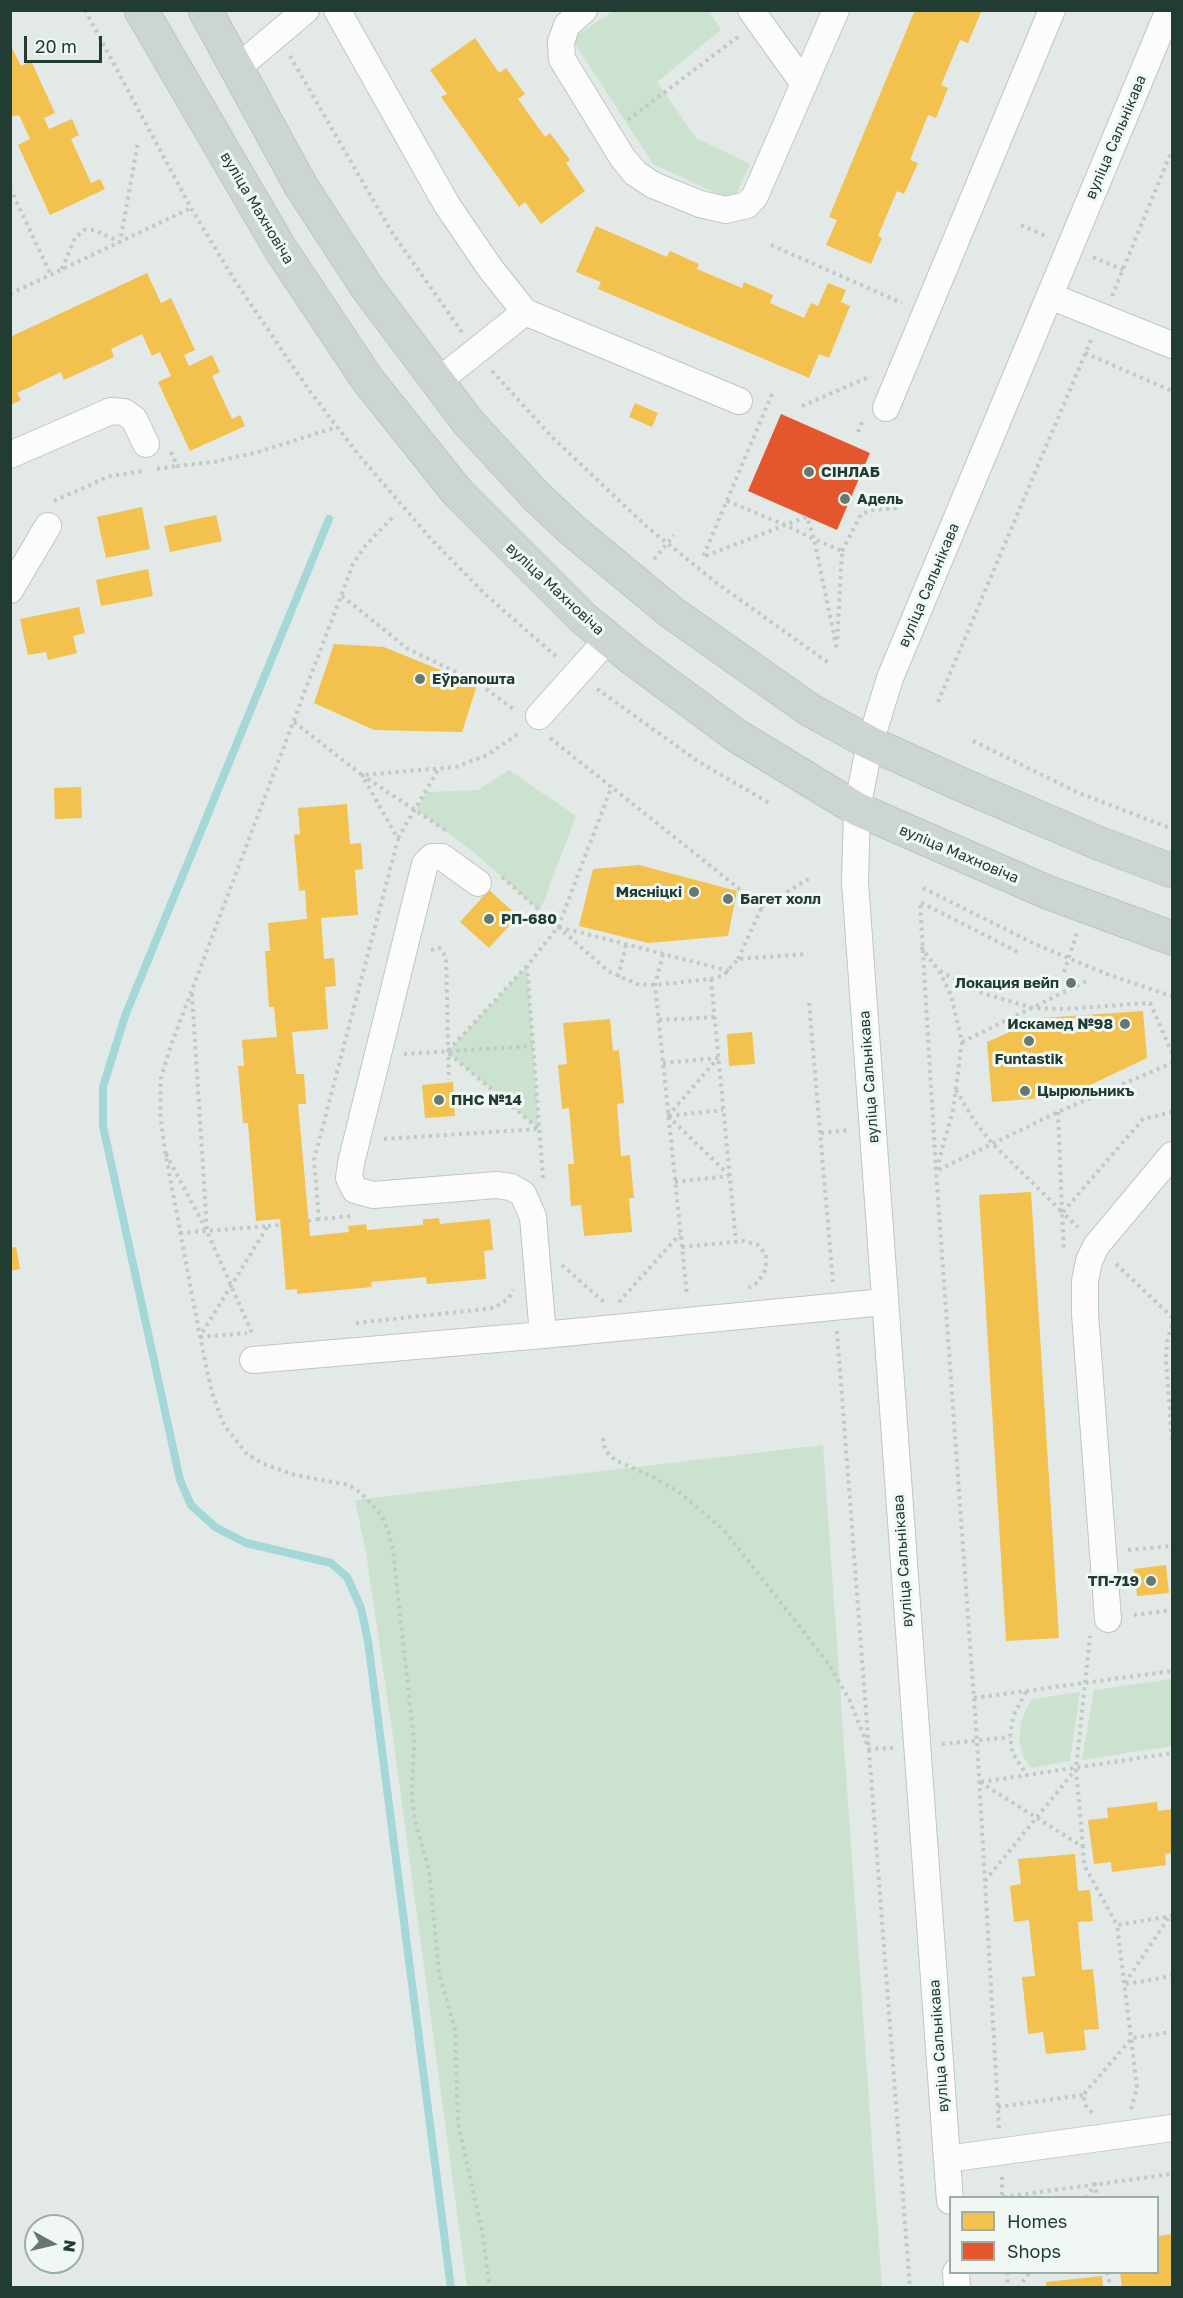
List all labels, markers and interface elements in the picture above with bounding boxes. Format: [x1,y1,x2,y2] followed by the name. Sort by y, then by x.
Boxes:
[27,24,105,62] scale bar
[35,35,77,57] text: 20 m
[1082,72,1150,202] street label: вуліца Сальнікава
[216,149,298,267] street label: вуліца Махновіча
[821,463,880,481] place label: СІНЛАБ
[802,465,816,479] marker: СІНЛАБ
[857,490,903,508] place label: Адель
[838,492,852,506] marker: Адель
[895,520,963,650] street label: вуліца Сальнікава
[502,539,608,639] street label: вуліца Махновіча
[432,670,515,688] place label: Еўрапошта
[413,672,427,686] marker: Еўрапошта
[897,821,1021,887] street label: вуліца Махновіча
[616,883,682,901] place label: Мясніцкі
[687,885,701,899] marker: Мясніцкі
[740,890,821,908] place label: Багет холл
[721,892,735,906] marker: Багет холл
[501,910,557,928] place label: РП-680
[482,912,496,926] marker: РП-680
[955,974,1059,992] place label: Локация вейп
[1064,976,1078,990] marker: Локация вейп
[855,1010,883,1144] street label: вуліца Сальнікава
[1007,1015,1113,1033] place label: Искамед №98
[1118,1017,1132,1031] marker: Искамед №98
[1022,1034,1036,1048] marker: Funtastik
[995,1050,1063,1068] place label: Funtastik
[1037,1082,1134,1100] place label: Цырюльникъ
[1018,1084,1032,1098] marker: Цырюльникъ
[451,1091,522,1109] place label: ПНС №14
[432,1093,446,1107] marker: ПНС №14
[889,1494,917,1628] street label: вуліца Сальнікава
[1088,1572,1139,1590] place label: ТП-719
[1144,1574,1158,1588] marker: ТП-719
[925,1979,953,2113] street label: вуліца Сальнікава
[949,2196,1159,2274] legend
[1007,2210,1067,2232] text: Homes
[24,2214,84,2274] north arrow
[59,2239,81,2254] text: N
[1007,2240,1061,2262] text: Shops

